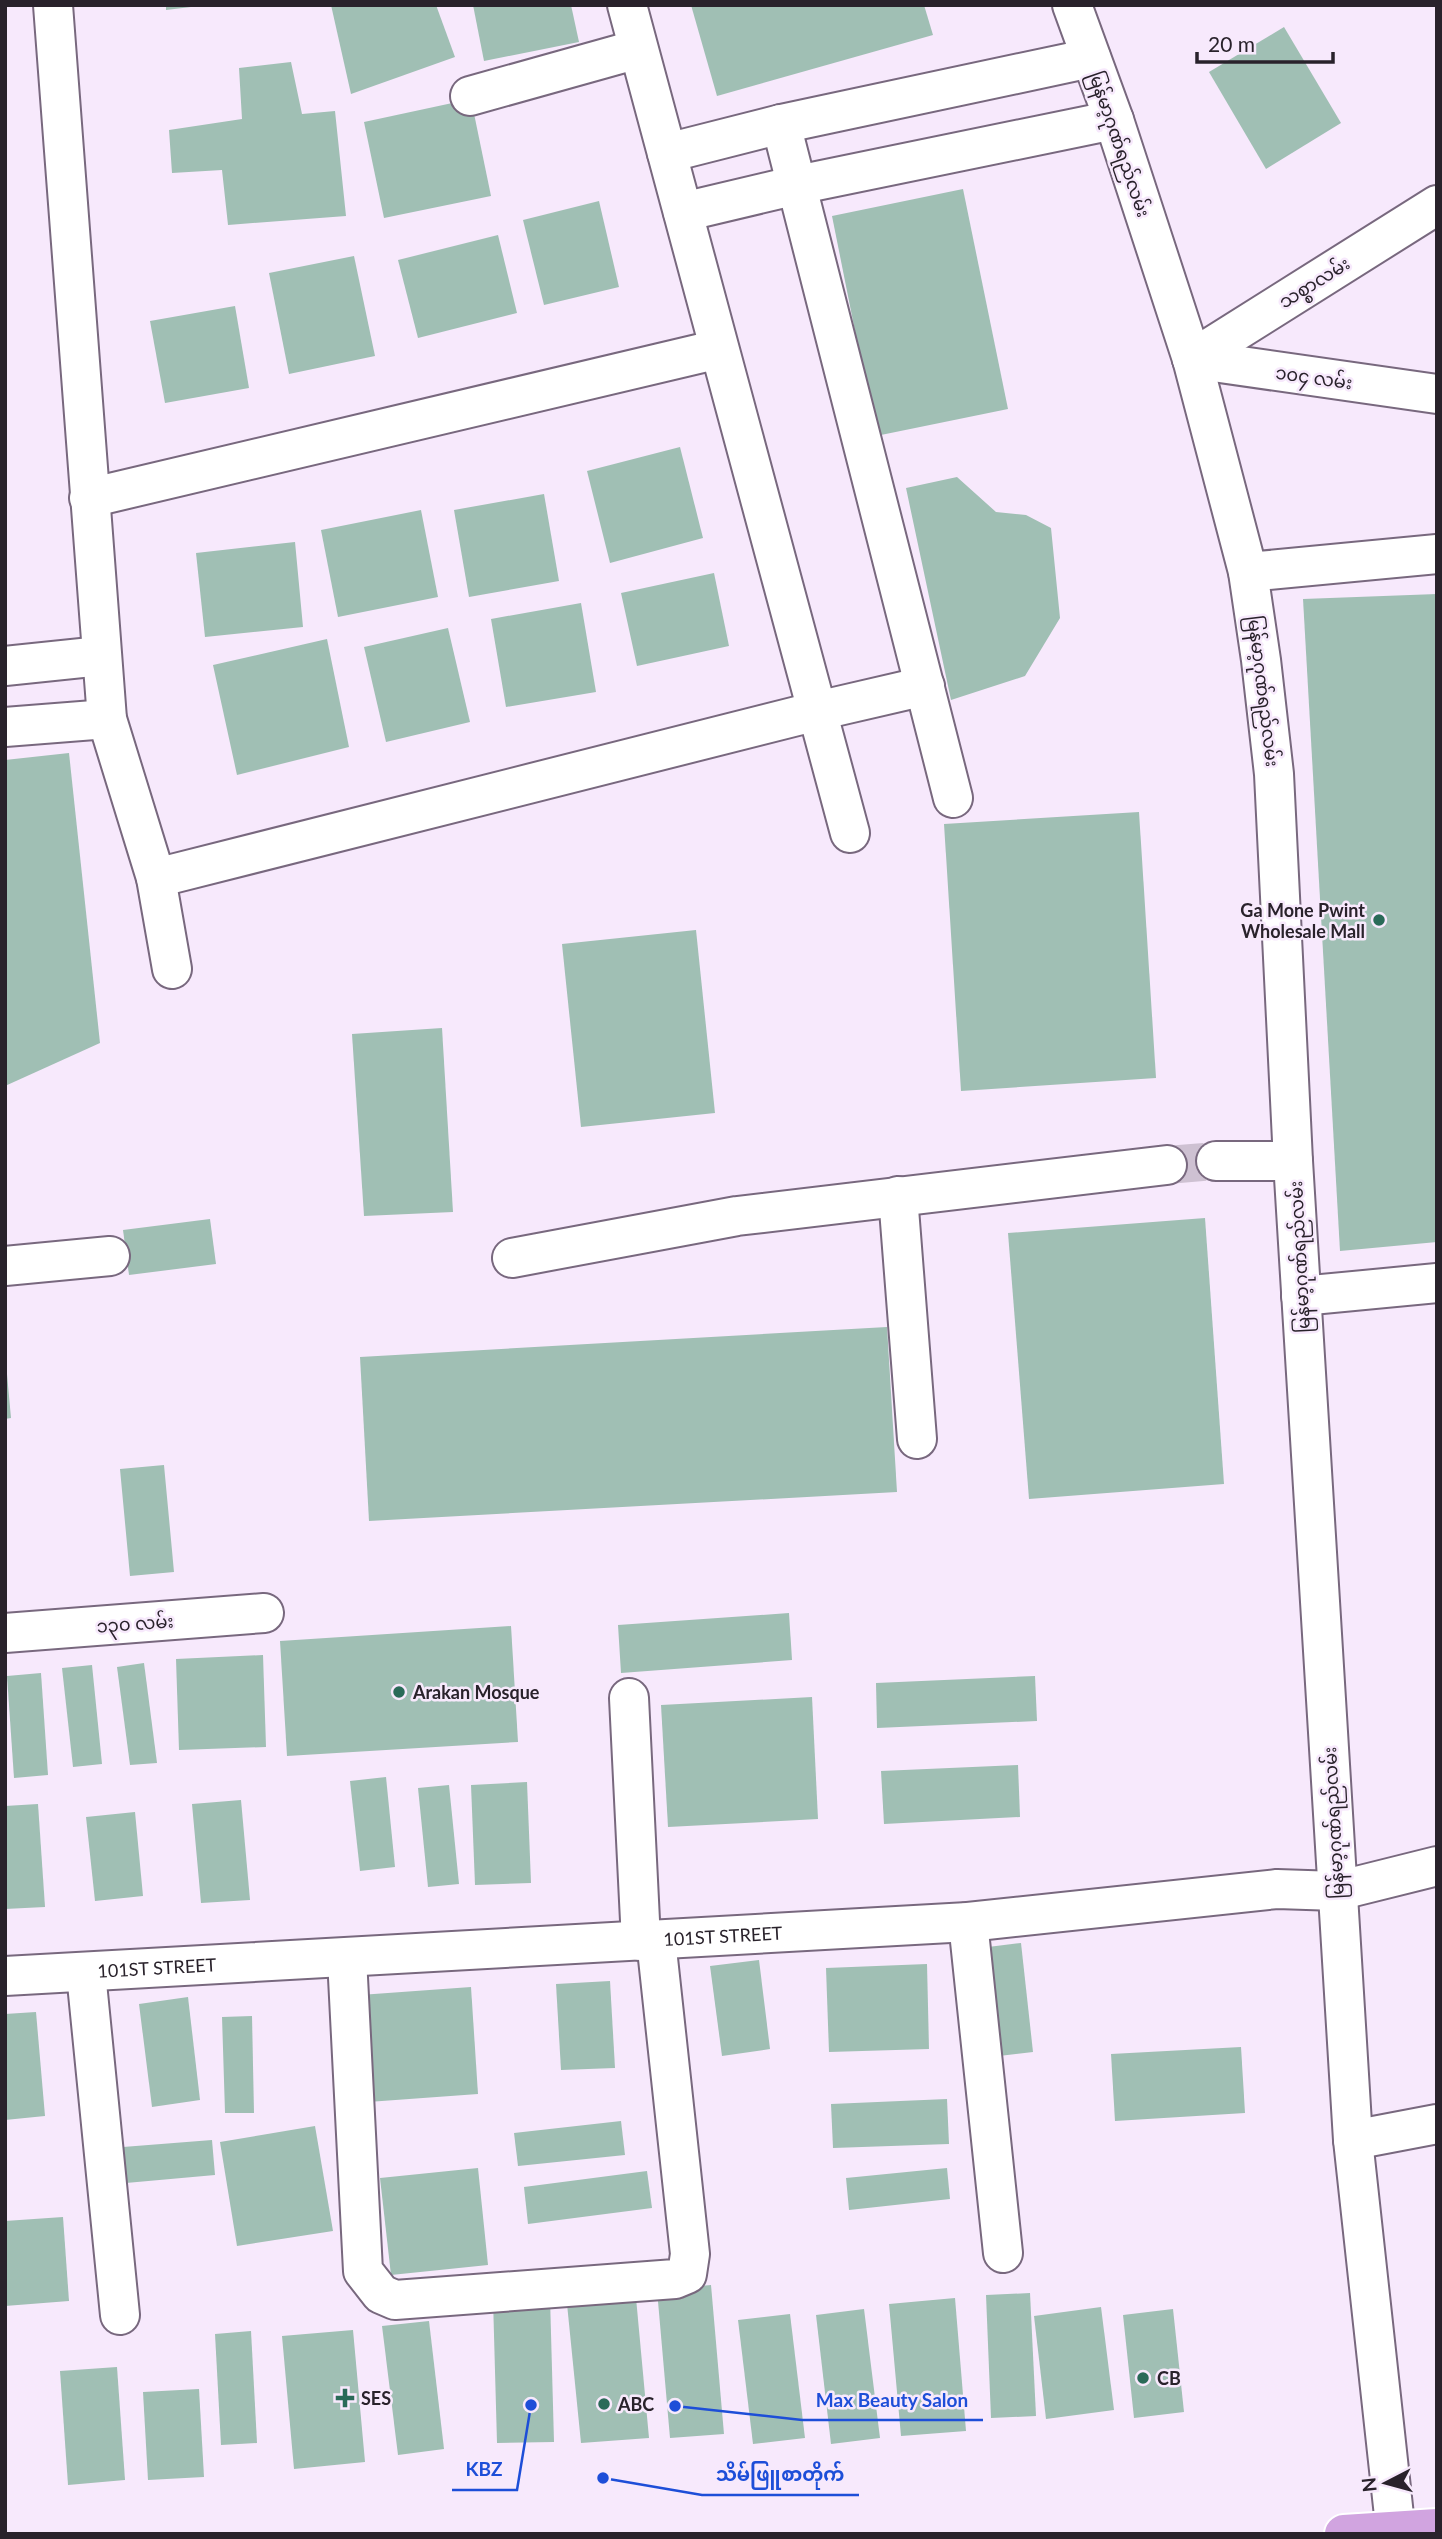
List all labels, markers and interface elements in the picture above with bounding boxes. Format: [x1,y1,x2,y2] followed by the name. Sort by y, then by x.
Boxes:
[1197,21,1334,65] scale bar
[1208,31,1255,56] text: 20 m
[1080,68,1156,221] street label: မြန်မာ့ဂုဏ်ရည်လမ်း
[1274,251,1356,317] street label: သစ္စာလမ်း
[1273,360,1354,398] street label: ၁၀၄ လမ်း
[1239,614,1285,769] street label: မြန်မာ့ဂုဏ်ရည်လမ်း
[1240,899,1365,942] place label: Ga Mone Pwint Wholesale Mall
[1371,912,1387,928] marker: Ga Mone Pwint Wholesale Mall
[1283,1180,1319,1334] street label: မြန်မာ့ဂုဏ်ရည်လမ်း
[96,1608,175,1642] street label: ၁၃၀ လမ်း
[412,1681,540,1703] place label: Arakan Mosque
[391,1684,407,1700] marker: Arakan Mosque
[1317,1746,1353,1900] street label: မြန်မာ့ဂုဏ်ရည်လမ်း
[663,1921,783,1950] street label: 101ST STREET
[97,1953,217,1982] street label: 101ST STREET
[1157,2367,1181,2389] place label: CB
[1135,2370,1151,2386] marker: CB
[802,2380,983,2420] callout: Max Beauty Salon
[361,2387,391,2409] place label: SES
[335,2388,355,2408] marker: SES
[816,2388,968,2411] text: Max Beauty Salon
[617,2393,654,2415] place label: ABC
[596,2396,612,2412] marker: ABC
[1351,2448,1421,2518] north arrow
[452,2450,517,2490] callout: KBZ
[702,2455,859,2495] callout: သိမ်ဖြူစာတိုက်
[465,2457,503,2480] text: KBZ
[716,2461,844,2490] text: သိမ်ဖြူစာတိုက်
[1356,2476,1381,2493] text: N

